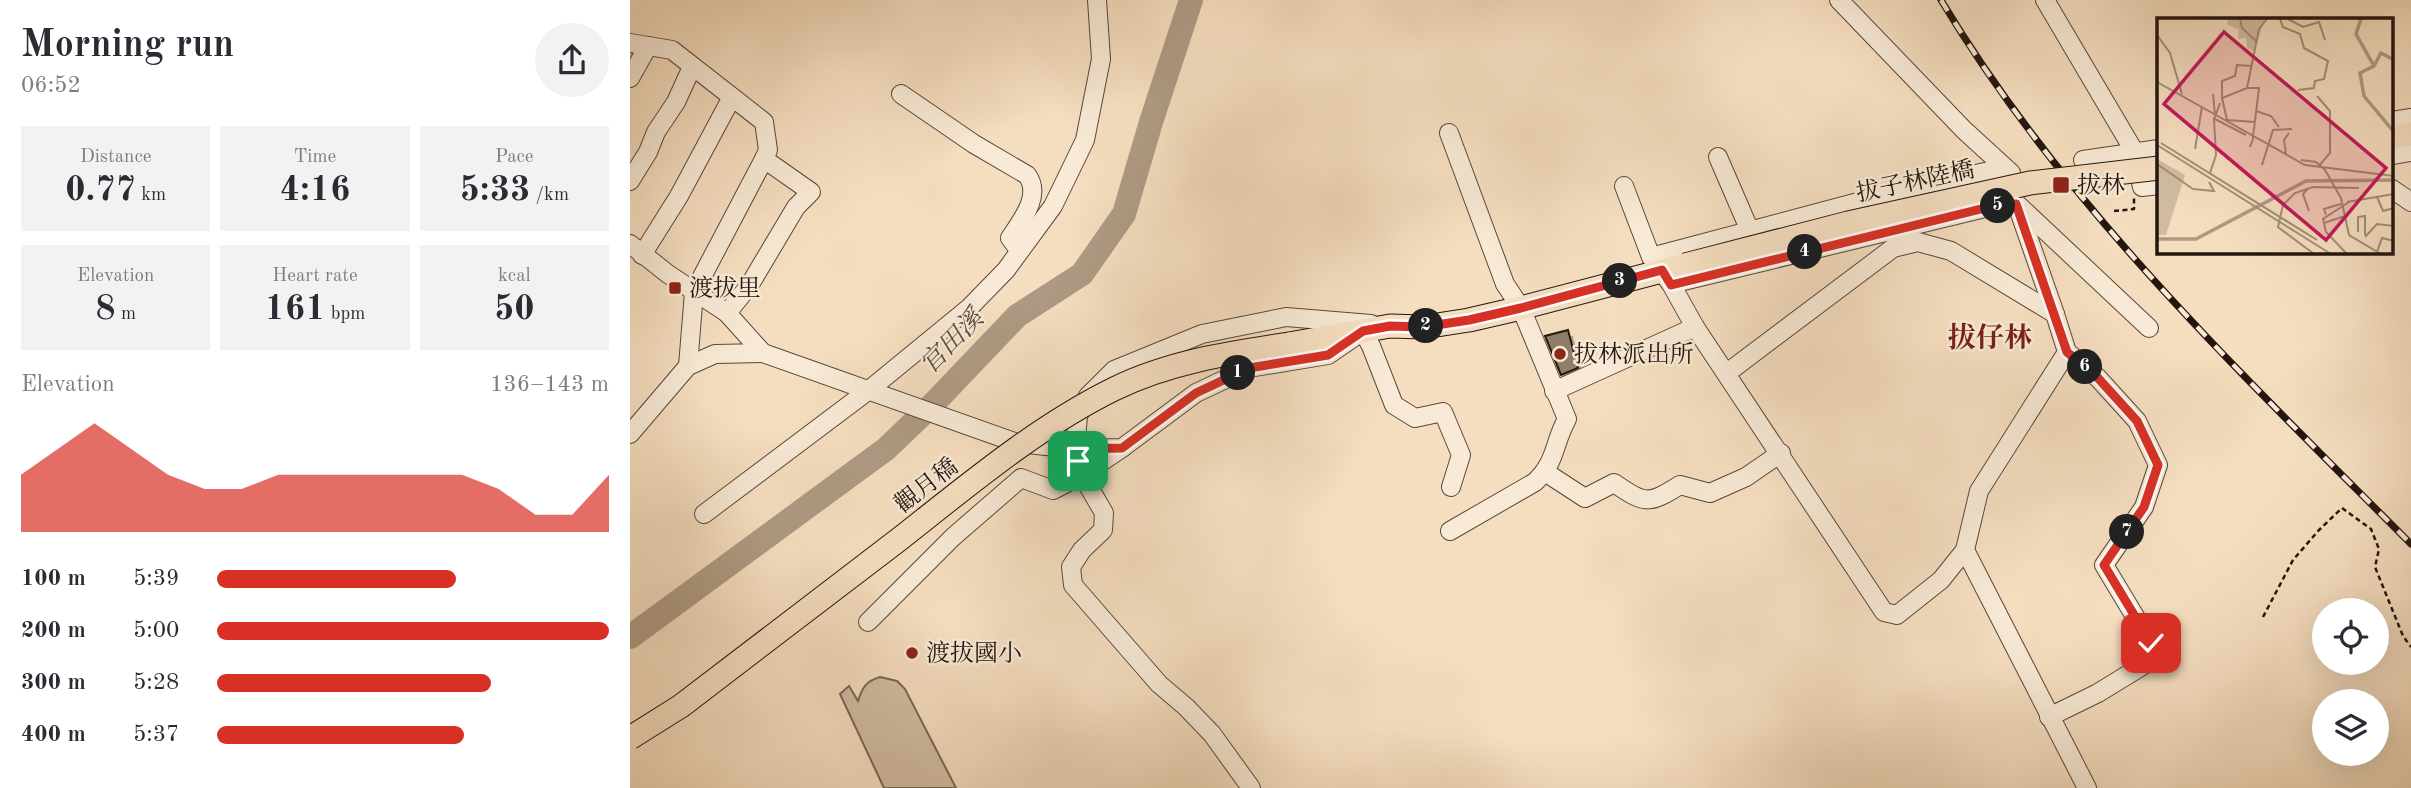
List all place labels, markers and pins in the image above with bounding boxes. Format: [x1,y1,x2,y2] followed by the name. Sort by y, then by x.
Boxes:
[2077,172,2125,199] place label: 拔林
[2051,175,2071,195] marker: 拔林
[1980,188,2016,224] pin: 5
[1788,234,1822,270] pin: 4
[1602,264,1637,298] pin: 3
[689,275,761,302] place label: 渡拔里
[667,280,683,296] marker: 渡拔里
[1408,308,1444,344] pin: 2
[1574,341,1694,368] place label: 拔林派出所
[1552,346,1568,362] marker: 拔林派出所
[2068,350,2102,384] pin: 6
[1220,356,1256,390] pin: 1
[1048,431,1108,491] pin
[2110,514,2144,550] pin: 7
[2121,613,2181,673] pin
[926,640,1022,667] place label: 渡拔國小
[904,645,920,661] marker: 渡拔國小

